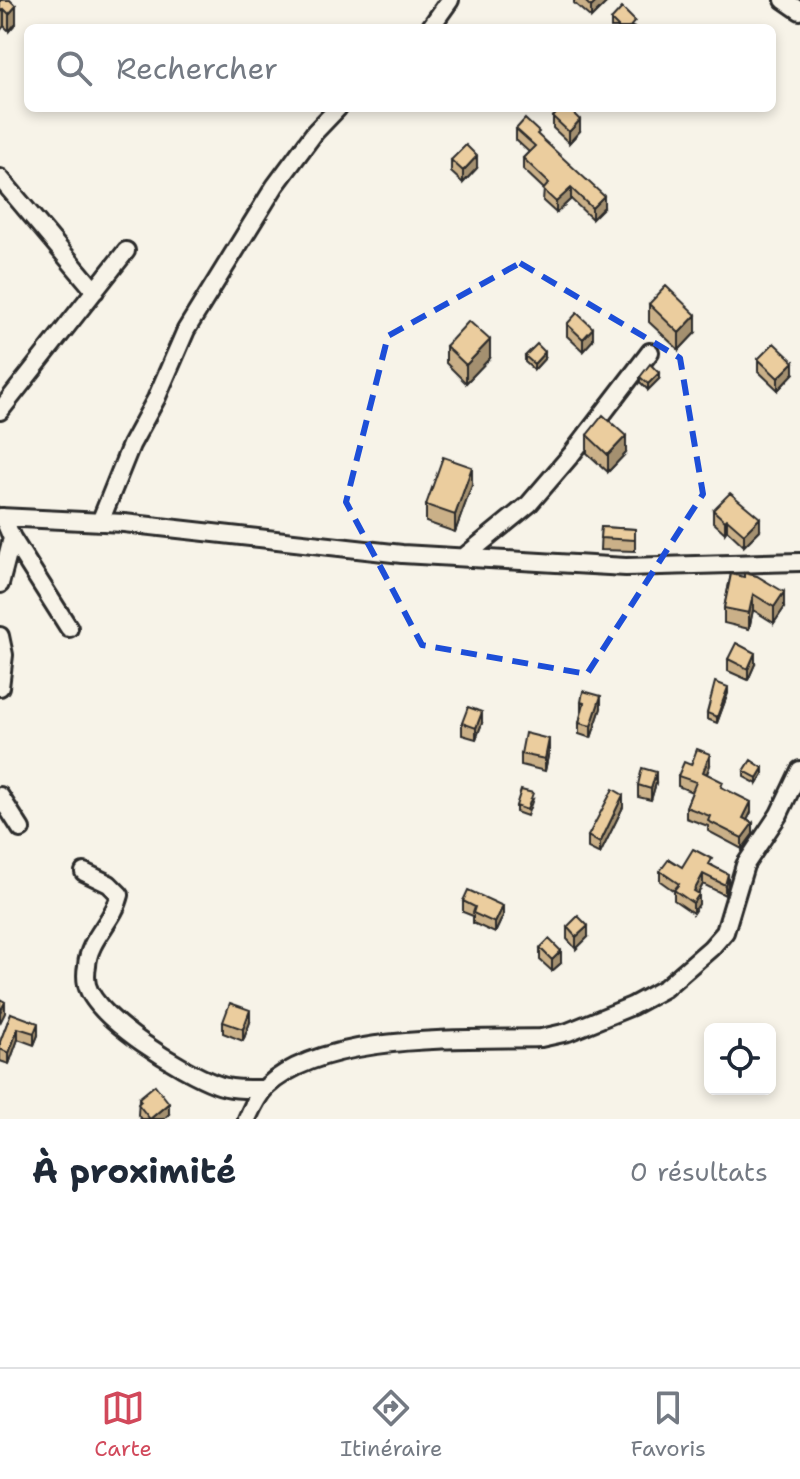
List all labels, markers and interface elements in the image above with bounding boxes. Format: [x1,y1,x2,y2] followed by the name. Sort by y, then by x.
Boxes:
[24,24,776,112] search box
[52,46,96,90] icon: search
[116,48,278,89] text: Rechercher
[704,1023,776,1095] map controls
[704,1023,776,1095] button: locate
[32,1148,236,1194] text: À proximité
[630,1154,768,1189] text: 0 résultats
[94,1386,152,1463] tab: Carte
[340,1386,442,1463] tab: Itinéraire
[631,1386,706,1463] tab: Favoris

